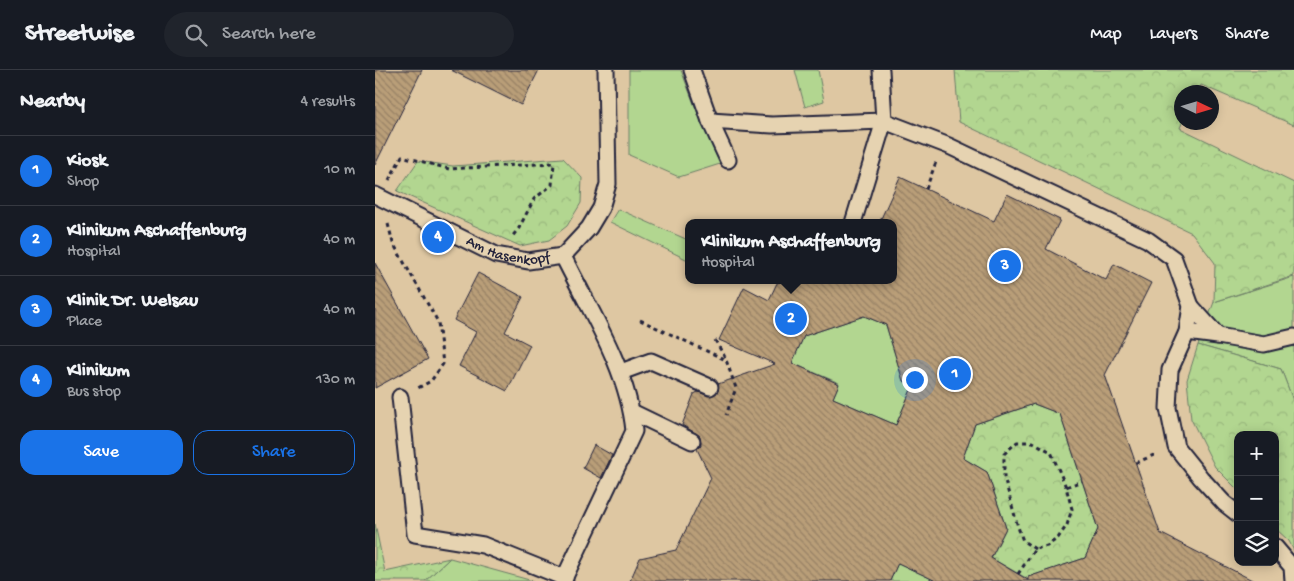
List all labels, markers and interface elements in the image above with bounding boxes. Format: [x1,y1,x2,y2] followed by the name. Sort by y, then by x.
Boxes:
[164,12,514,57] search box
[25,20,134,49] text: Streetwise
[182,21,210,49] icon: search
[222,23,316,46] text: Search here
[1090,24,1122,45] text: Map
[1150,24,1197,45] text: Layers
[1225,24,1269,45] text: Share
[1174,85,1219,130] north arrow
[20,90,85,115] text: Nearby
[300,93,355,112] text: 4 results
[67,150,107,173] text: Kiosk
[33,161,39,180] text: 1
[324,161,355,180] text: 10 m
[67,173,99,192] text: Shop
[422,218,454,256] pin: 4
[685,219,897,284] popup
[67,220,247,243] text: Klinikum Aschaffenburg
[32,231,40,250] text: 2
[323,231,355,250] text: 40 m
[701,231,881,254] text: Klinikum Aschaffenburg
[463,233,552,270] street label: Am Hasenkopf
[67,243,121,262] text: Hospital
[989,247,1021,285] pin: 3
[701,254,755,273] text: Hospital
[67,290,198,313] text: Klinik Dr. Welsau
[775,300,807,338] pin: 2
[32,301,40,320] text: 3
[323,301,355,320] text: 40 m
[67,313,102,332] text: Place
[939,355,971,393] pin: 1
[67,360,130,383] text: Klinikum
[902,367,928,393] your location
[32,371,40,390] text: 4
[316,371,355,390] text: 130 m
[67,383,121,402] text: Bus stop
[20,430,183,475] button: Save
[193,430,355,475] button: Share
[1234,431,1279,566] map controls
[1234,431,1279,476] button: +
[1234,476,1279,521] button: −
[1234,521,1279,566] button: layers

